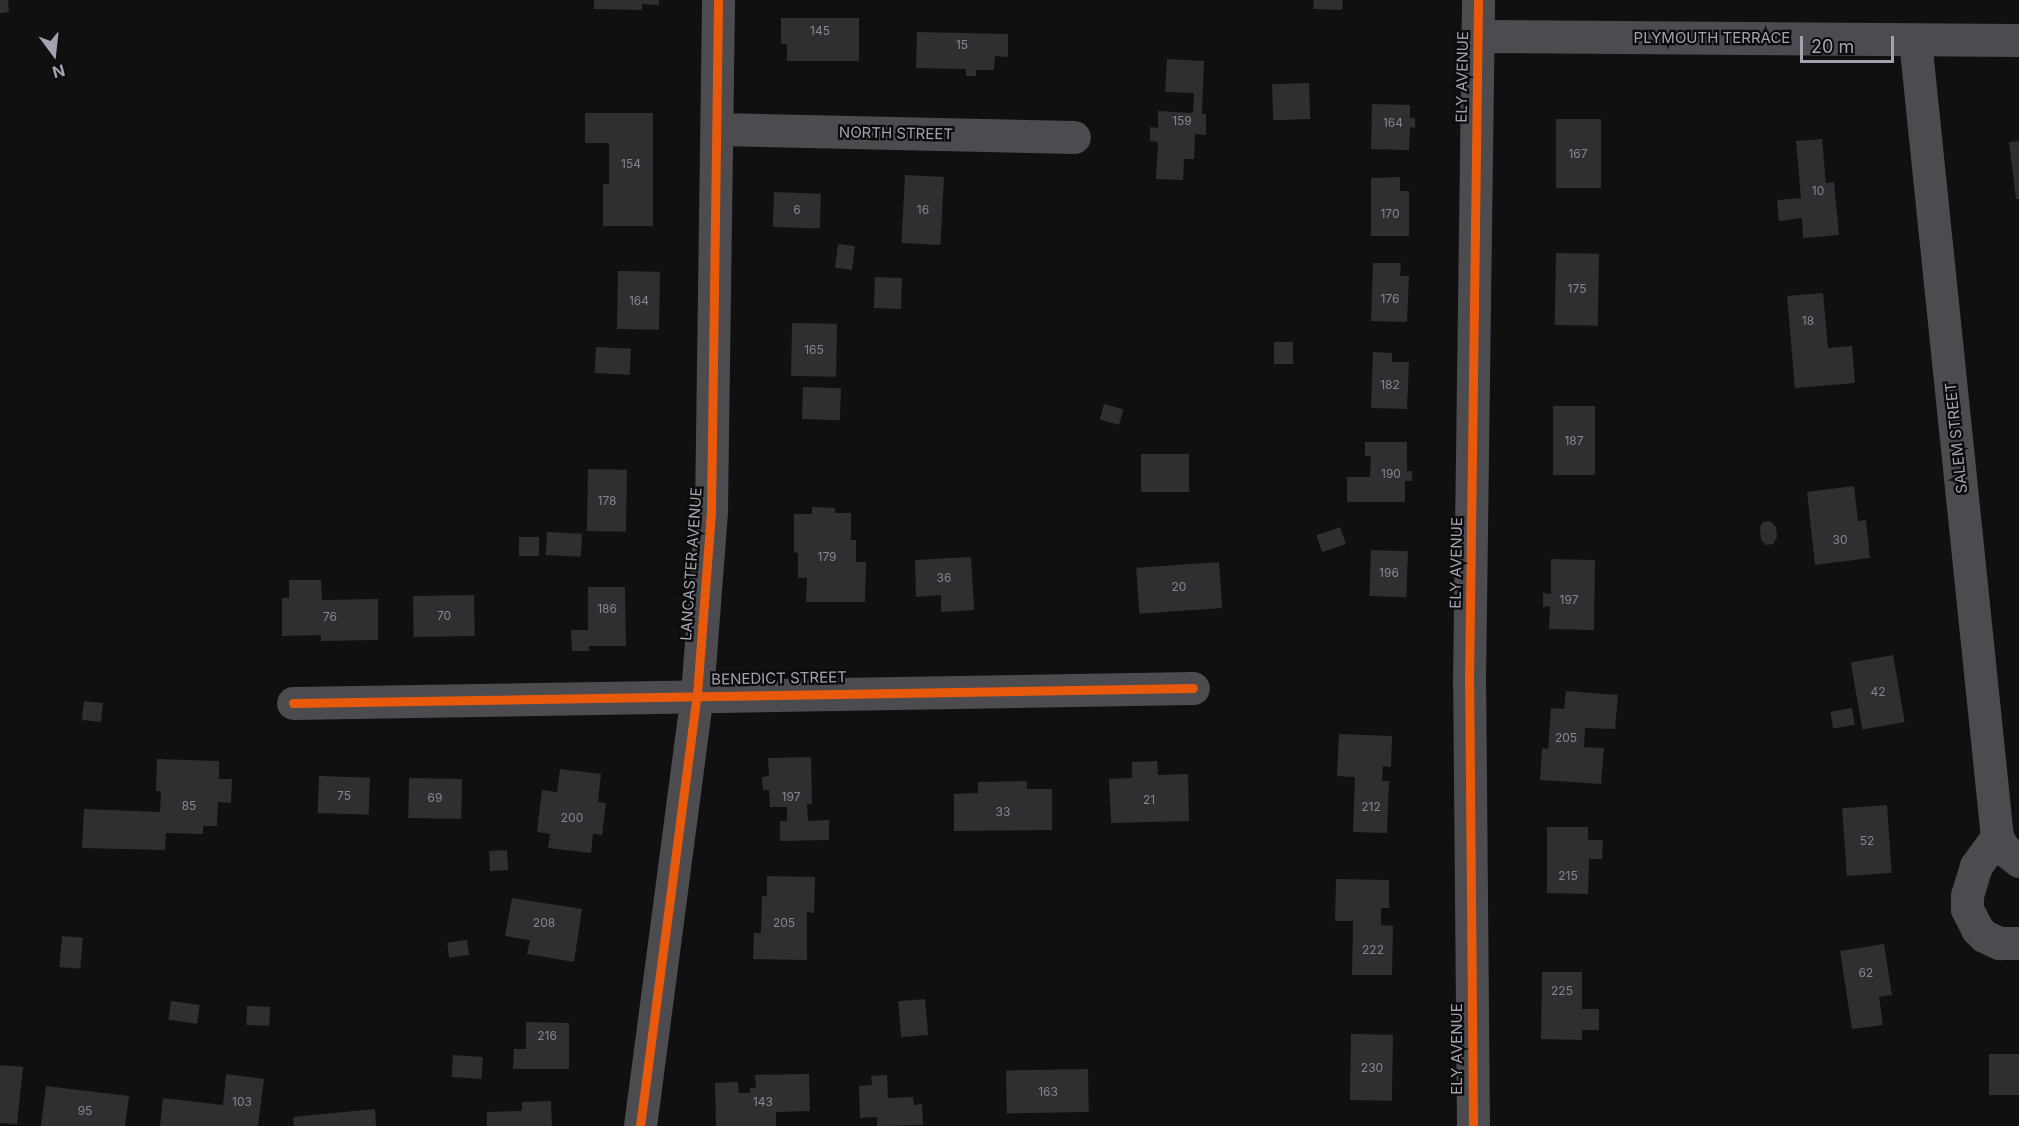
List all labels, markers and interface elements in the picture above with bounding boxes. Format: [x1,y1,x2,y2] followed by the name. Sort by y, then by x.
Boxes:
[24,24,84,84] north arrow
[810,24,830,38] house number: 145
[1803,24,1898,62] scale bar
[1634,29,1790,47] street label: PLYMOUTH TERRACE
[1452,31,1472,123] street label: ELY AVENUE
[1811,36,1854,57] text: 20 m
[956,38,968,52] house number: 15
[50,60,67,83] text: N
[1172,114,1192,128] house number: 159
[1383,116,1403,130] house number: 164
[839,123,953,143] street label: NORTH STREET
[1568,147,1588,161] house number: 167
[621,157,641,171] house number: 154
[1812,184,1824,198] house number: 10
[793,203,801,217] house number: 6
[917,203,929,217] house number: 16
[1380,207,1400,221] house number: 170
[1568,282,1586,296] house number: 175
[1381,292,1399,306] house number: 176
[629,294,649,308] house number: 164
[1802,314,1814,328] house number: 18
[804,343,824,357] house number: 165
[1380,378,1400,392] house number: 182
[1941,381,1971,495] street label: SALEM STREET
[1564,434,1584,448] house number: 187
[1381,467,1401,481] house number: 190
[677,487,705,641] street label: LANCASTER AVENUE
[598,494,616,508] house number: 178
[1446,517,1466,609] street label: ELY AVENUE
[1833,533,1847,547] house number: 30
[818,550,836,564] house number: 179
[1379,566,1399,580] house number: 196
[937,571,951,585] house number: 36
[1172,580,1186,594] house number: 20
[1560,593,1578,607] house number: 197
[597,602,617,616] house number: 186
[437,609,451,623] house number: 70
[323,610,337,624] house number: 76
[711,668,847,688] street label: BENEDICT STREET
[1870,685,1886,699] house number: 42
[1555,731,1577,745] house number: 205
[337,789,351,803] house number: 75
[782,790,800,804] house number: 197
[428,791,442,805] house number: 69
[1143,793,1155,807] house number: 21
[182,799,196,813] house number: 85
[1361,800,1381,814] house number: 212
[996,805,1010,819] house number: 33
[561,811,583,825] house number: 200
[1860,834,1874,848] house number: 52
[1558,869,1578,883] house number: 215
[533,916,555,930] house number: 208
[773,916,795,930] house number: 205
[1362,943,1384,957] house number: 222
[1859,966,1873,980] house number: 62
[1551,984,1573,998] house number: 225
[1448,1003,1466,1095] street label: ELY AVENUE
[537,1029,557,1043] house number: 216
[1361,1061,1383,1075] house number: 230
[1038,1085,1058,1099] house number: 163
[232,1095,252,1109] house number: 103
[753,1095,773,1109] house number: 143
[78,1104,92,1118] house number: 95

